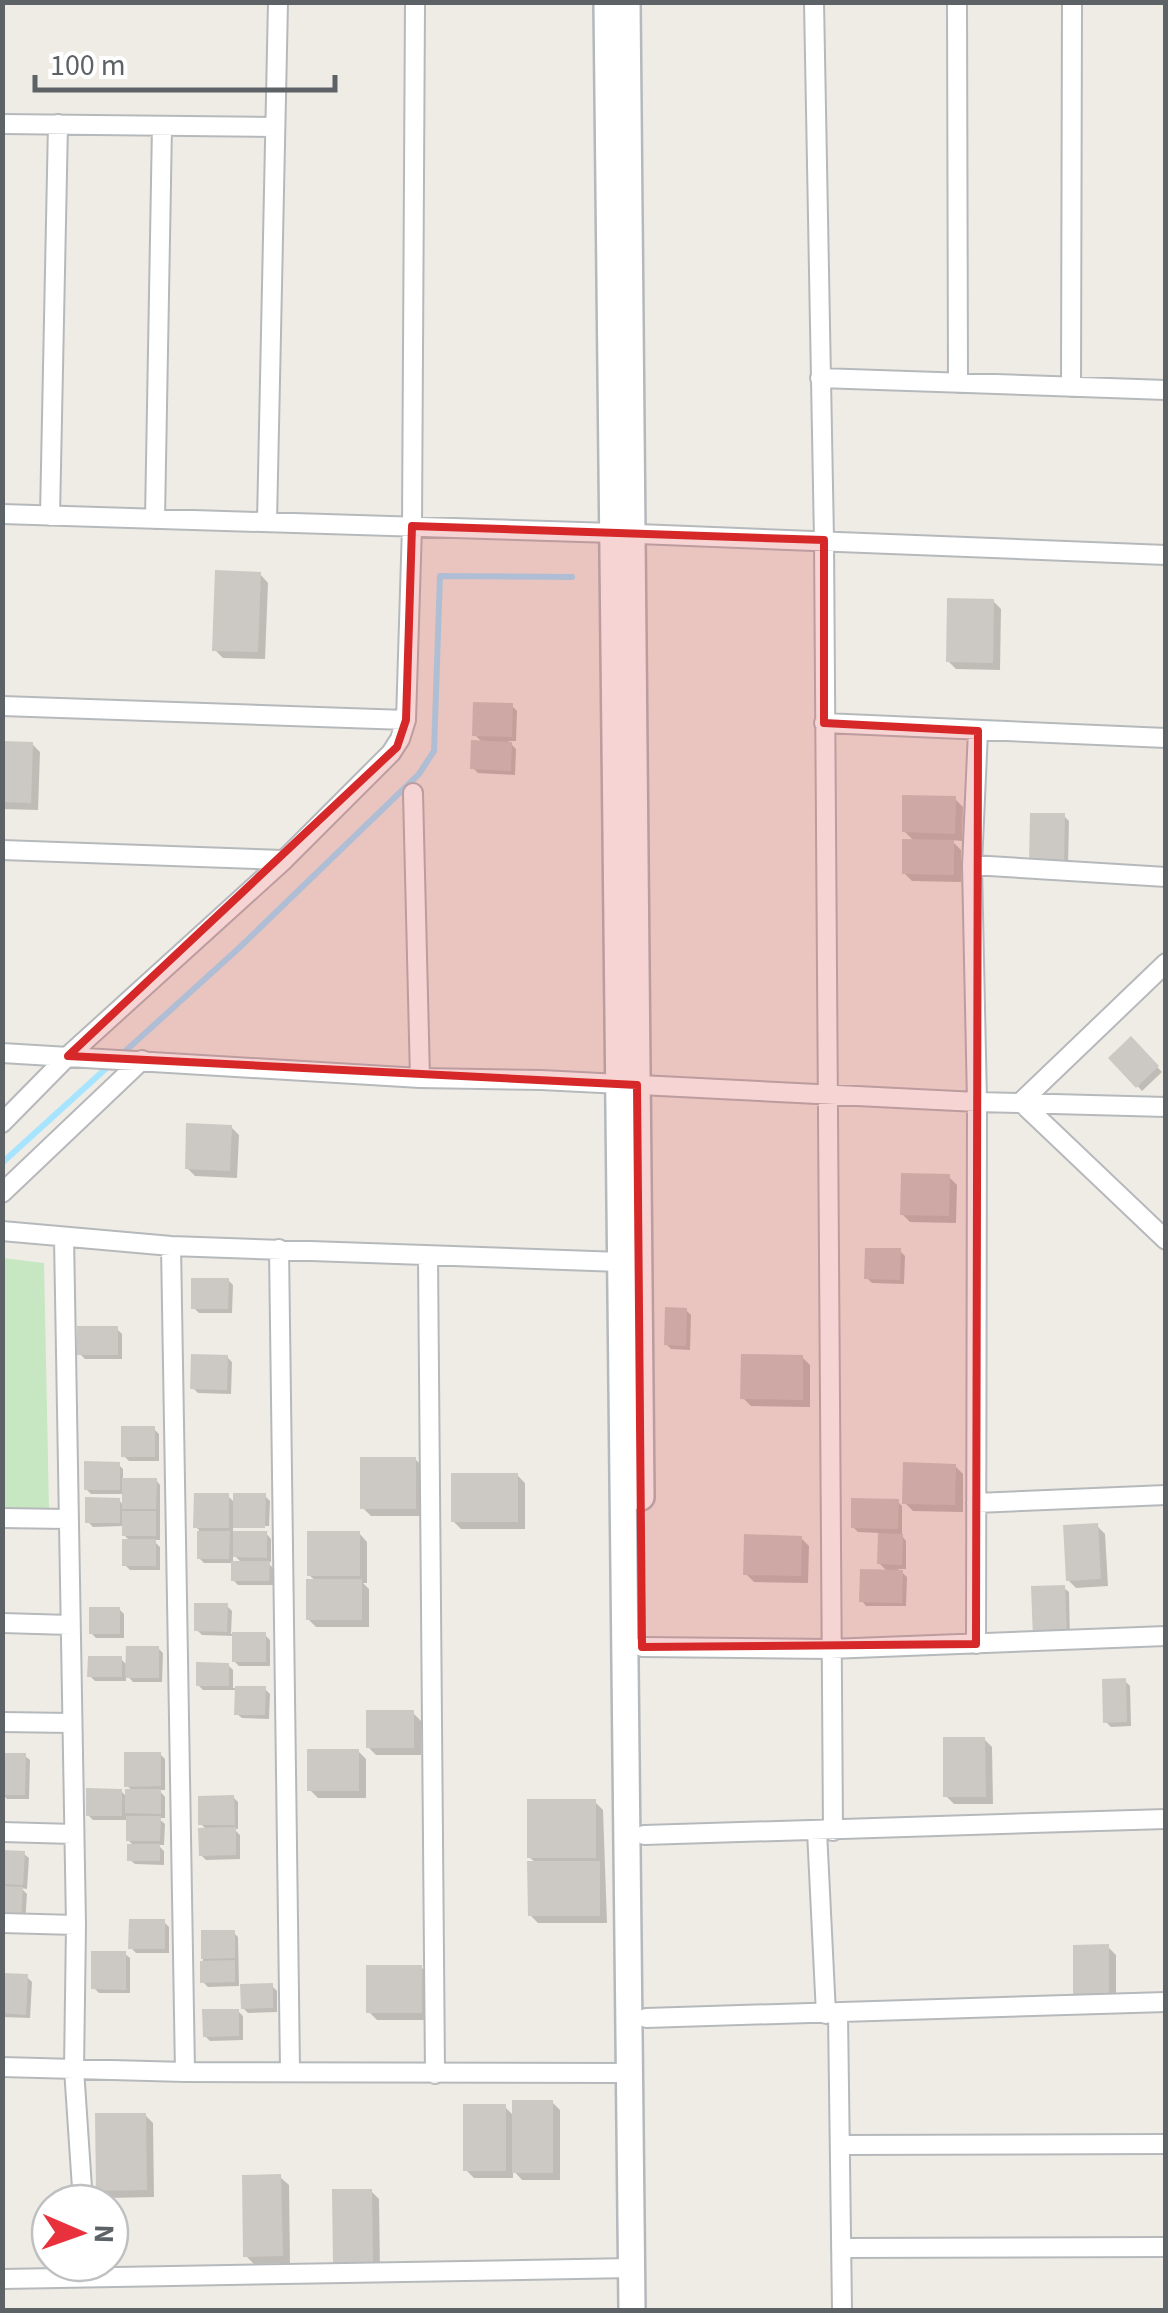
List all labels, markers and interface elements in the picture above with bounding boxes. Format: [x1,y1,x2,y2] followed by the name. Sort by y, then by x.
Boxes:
[35,30,335,92] scale bar
[50,44,126,87] text: 100 m
[30,2183,130,2283] north arrow
[84,2224,124,2244] text: N

